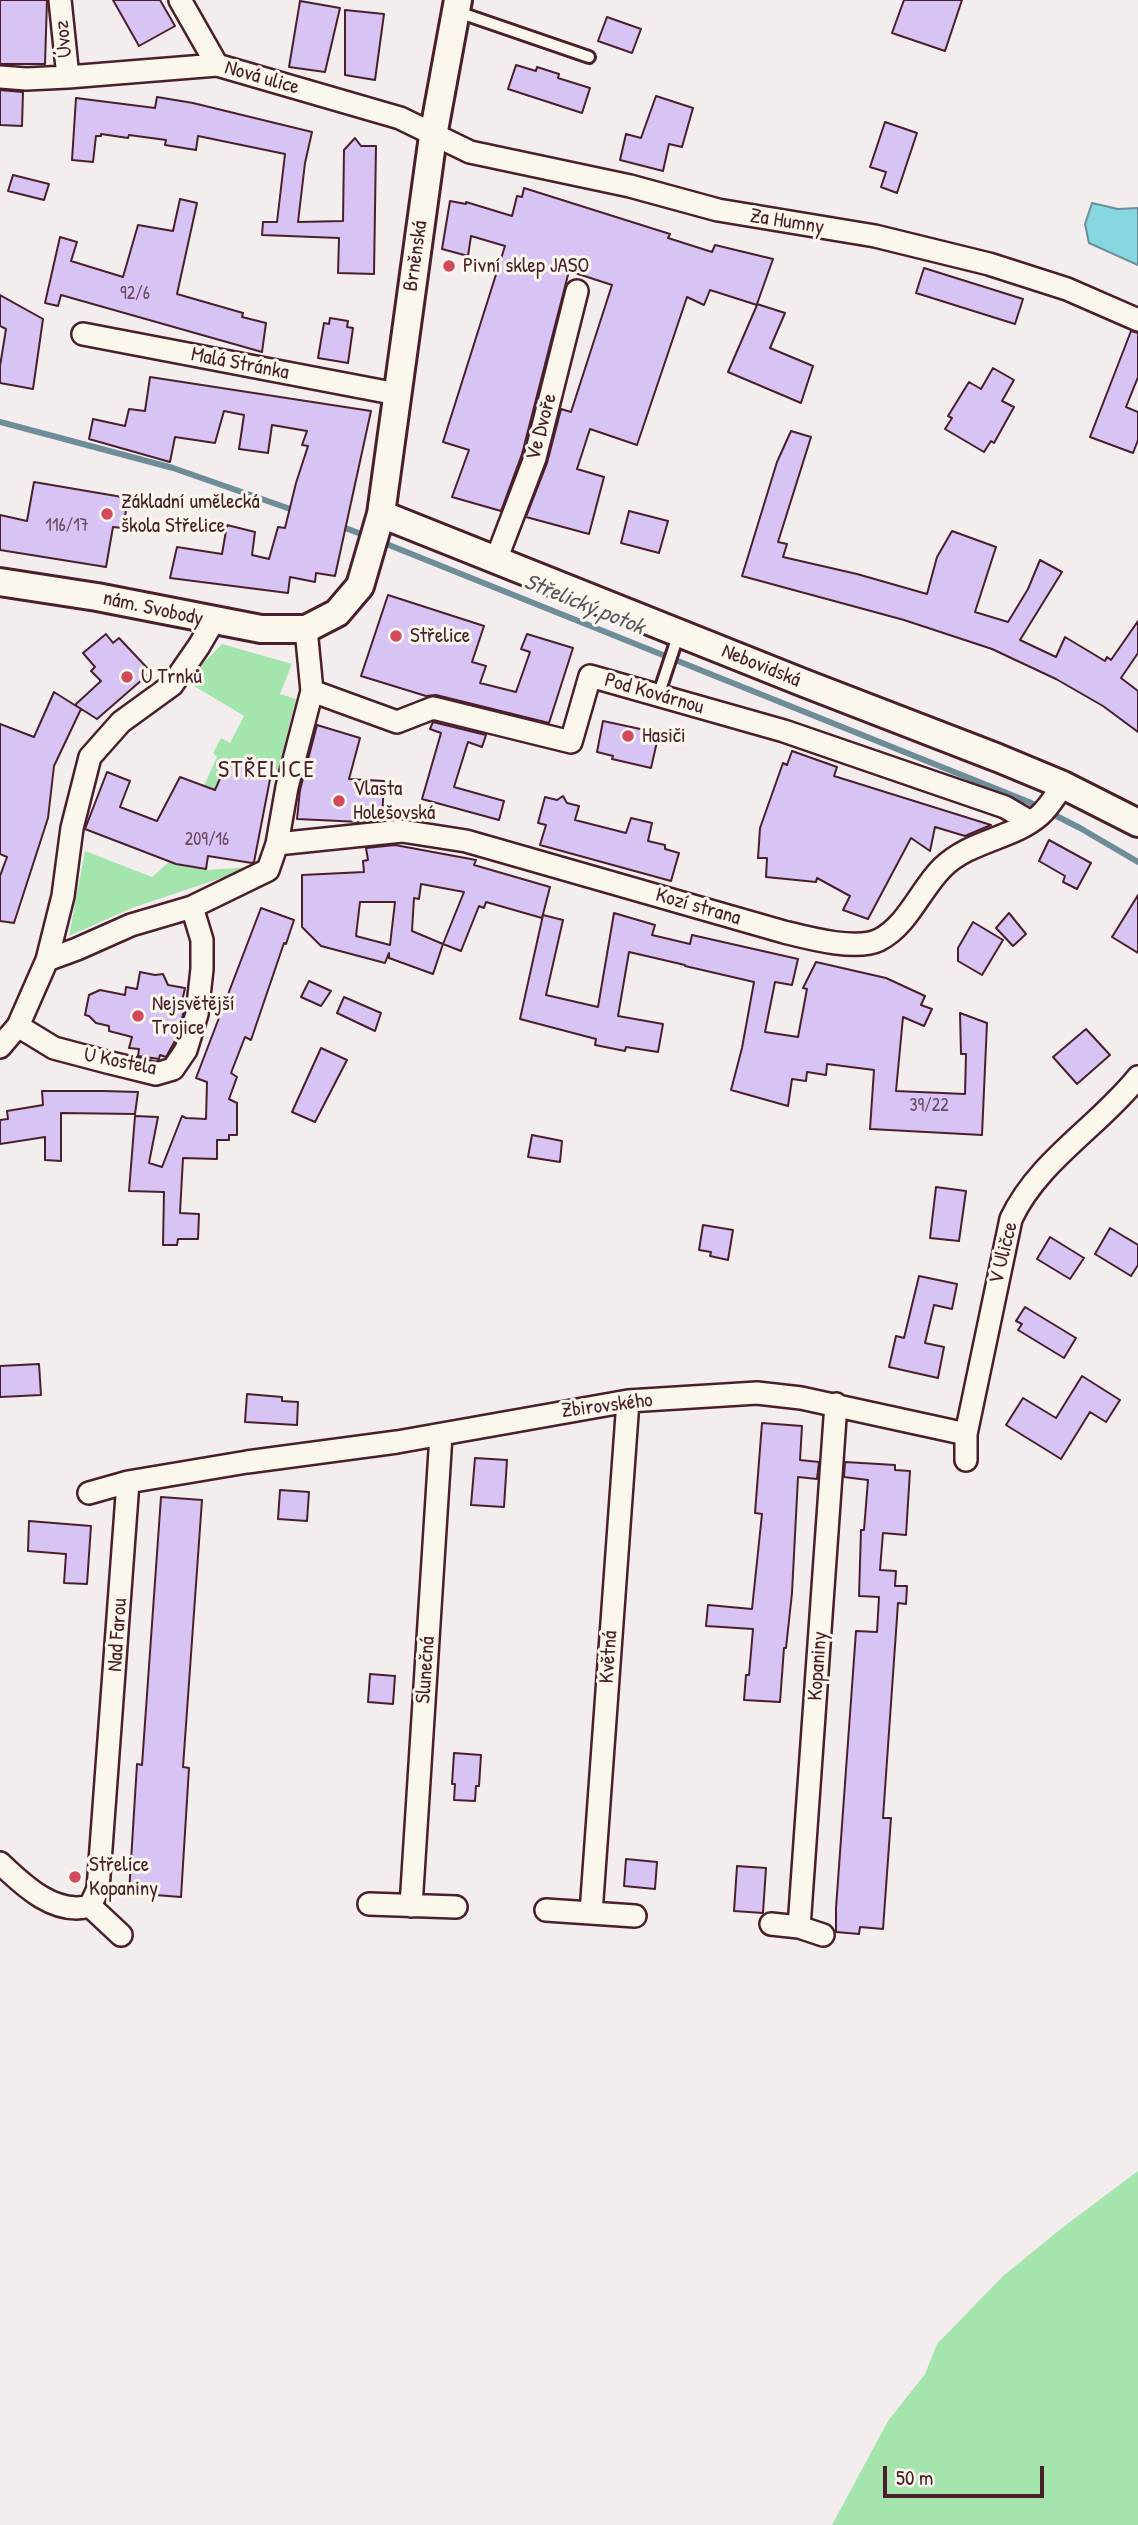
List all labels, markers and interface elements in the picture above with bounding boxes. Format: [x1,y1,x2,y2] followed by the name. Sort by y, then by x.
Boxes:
[50,19,78,59] street label: Úvoz
[222,55,302,101] street label: Nová ulice
[748,204,826,240] street label: Za Humny
[399,219,433,293] street label: Brněnská
[463,253,589,279] place label: Pivní sklep JASO
[441,258,457,274] marker: Pivní sklep JASO
[120,283,150,305] house number: 92/6
[189,342,291,386] street label: Malá Stránka
[521,391,563,463] street label: Ve Dvoře
[121,489,260,539] place label: Základní umělecká škola Střelice
[99,506,115,522] marker: Základní umělecká škola Střelice
[45,515,89,537] house number: 116/17
[520,568,648,642] water label: Střelický potok
[100,586,206,632] street label: nám. Svobody
[410,623,470,649] place label: Střelice
[388,628,404,644] marker: Střelice
[718,639,804,693] street label: Nebovidská
[141,664,202,690] place label: U Trnků
[601,668,707,720] street label: Pod Kovárnou
[119,669,135,685] marker: U Trnků
[642,723,686,749] place label: Hasiči
[620,728,636,744] marker: Hasiči
[219,757,315,785] district label: STŘELICE
[353,776,435,826] place label: Vlasta Holešovská
[331,793,347,809] marker: Vlasta Holešovská
[185,829,229,851] house number: 209/16
[653,883,743,931] street label: Kozí strana
[152,991,235,1041] place label: Nejsvětější Trojice
[130,1008,146,1024] marker: Nejsvětější Trojice
[82,1043,158,1081] street label: U Kostela
[909,1095,949,1117] house number: 39/22
[984,1219,1024,1287] street label: V Uličce
[560,1388,654,1424] street label: Zbirovského
[103,1597,133,1673] street label: Nad Farou
[595,1630,623,1684] street label: Květná
[803,1631,833,1701] street label: Kopaniny
[411,1636,441,1704] street label: Slunečná
[89,1852,158,1902] place label: Střelice Kopaniny
[67,1869,83,1885] marker: Střelice Kopaniny
[886,2452,1047,2496] scale bar
[896,2463,933,2492] text: 50 m

